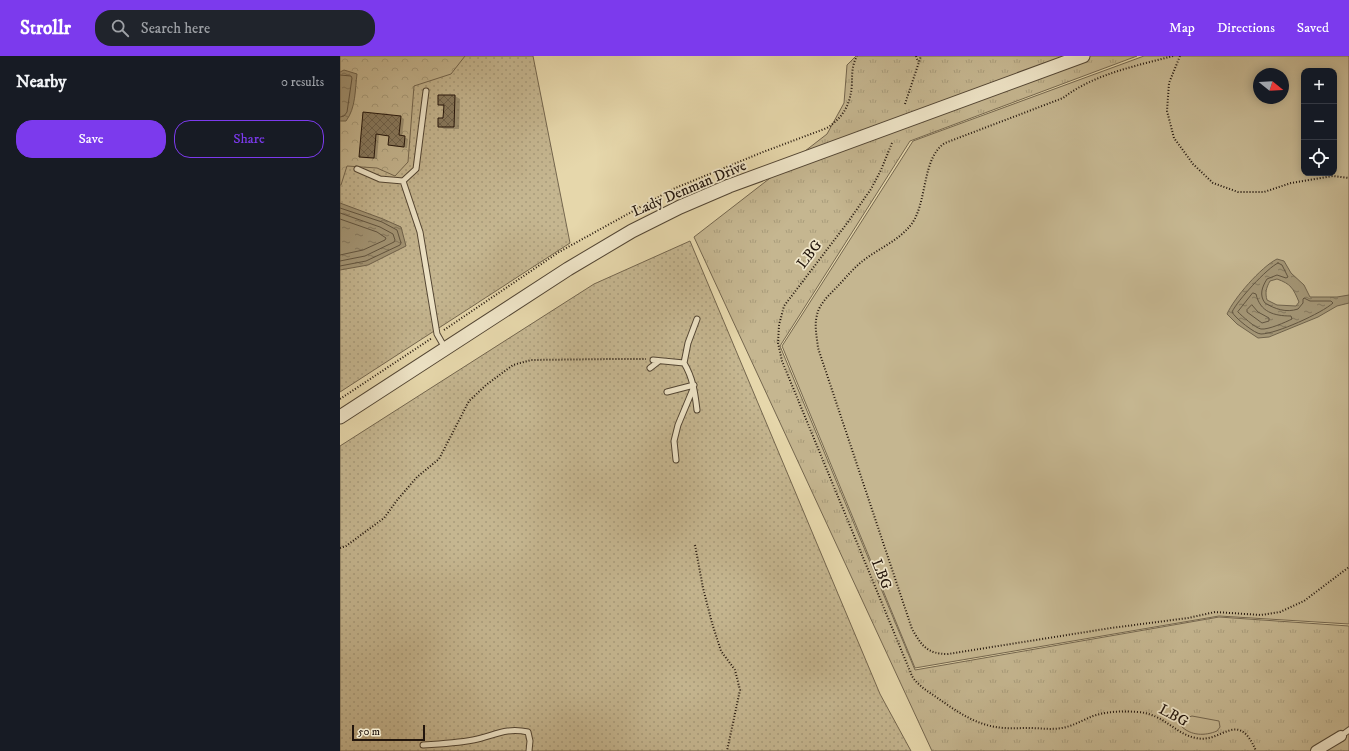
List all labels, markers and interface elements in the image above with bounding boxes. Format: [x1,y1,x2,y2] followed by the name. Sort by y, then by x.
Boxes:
[95,10,375,46] search box
[20,17,71,40] text: Strollr
[109,17,131,39] icon: search
[141,19,210,38] text: Search here
[1169,19,1195,37] text: Map
[1217,19,1275,37] text: Directions
[1297,19,1329,37] text: Saved
[1253,68,1289,104] north arrow
[1301,68,1337,176] map controls
[1301,68,1337,104] button: +
[16,71,66,93] text: Nearby
[281,74,324,90] text: 0 results
[1301,104,1337,140] button: −
[16,120,166,158] button: Save
[174,120,324,158] button: Share
[1301,140,1337,176] button: locate
[629,156,749,221] street label: Lady Denman Drive
[793,236,827,272] street label: LBG
[867,556,896,592] street label: LBG
[1156,700,1192,731] street label: LBG
[352,723,425,742] scale bar
[358,725,380,739] text: 50 m

